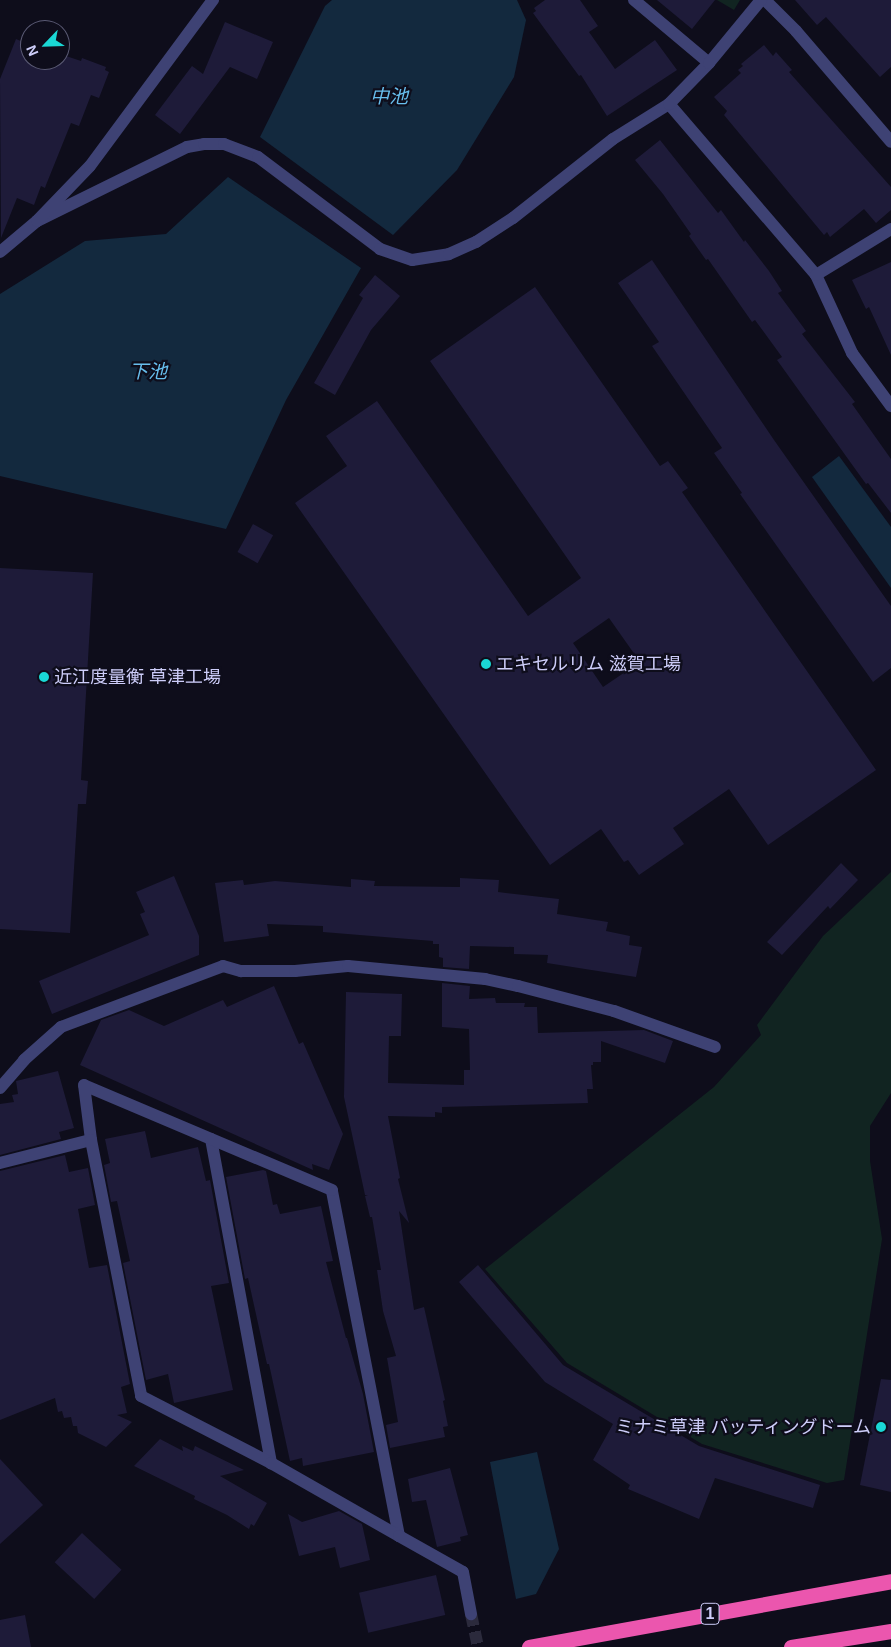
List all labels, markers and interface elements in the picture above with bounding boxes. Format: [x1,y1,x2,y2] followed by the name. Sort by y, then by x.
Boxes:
[20,20,70,70] north arrow
[23,43,42,59] text: N
[370,86,408,108] water label: 中池
[129,361,167,383] water label: 下池
[496,653,681,675] place label: エキセルリム 滋賀工場
[480,658,492,670] marker: エキセルリム 滋賀工場
[54,666,221,688] place label: 近江度量衡 草津工場
[38,671,50,683] marker: 近江度量衡 草津工場
[614,1416,871,1438] place label: ミナミ草津 バッティングドーム
[875,1421,887,1433] marker: ミナミ草津 バッティングドーム
[700,1600,720,1628] road number: 1

